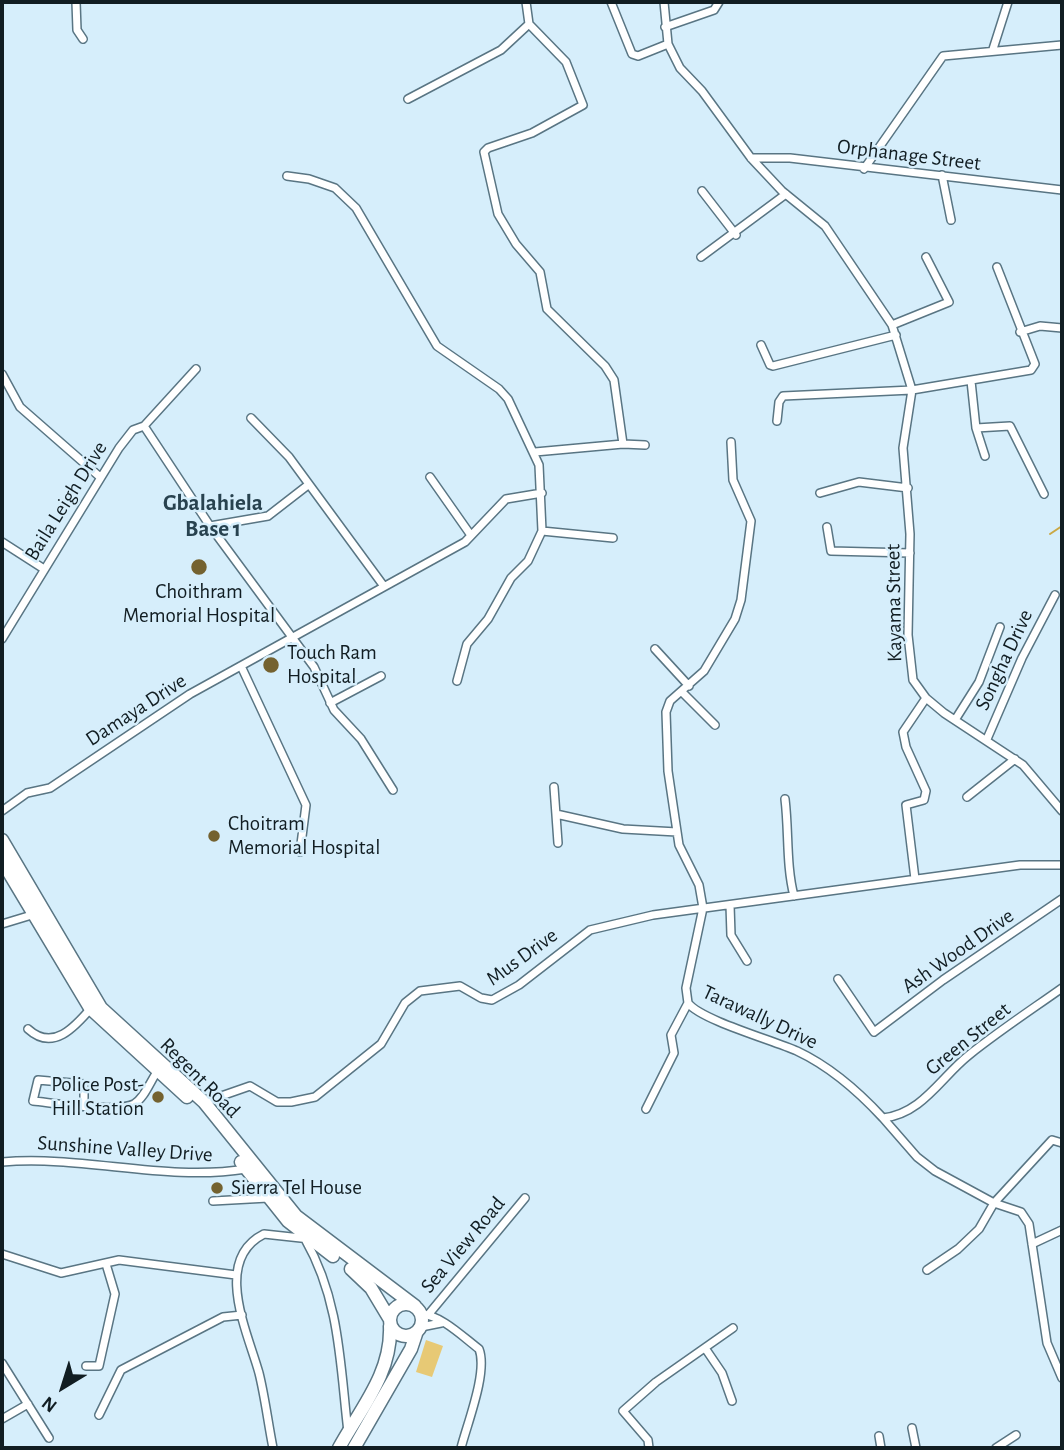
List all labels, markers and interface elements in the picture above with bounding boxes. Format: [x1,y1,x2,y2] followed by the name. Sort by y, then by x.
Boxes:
[836,134,982,176] street label: Orphanage Street
[19,437,113,565] street label: Baila Leigh Drive
[163,489,263,543] district label: Gbalahiela Base 1
[880,544,908,662] street label: Kayama Street
[189,557,209,577] marker: Choithram Memorial Hospital
[123,579,275,629] place label: Choithram Memorial Hospital
[970,606,1038,714] street label: Songha Drive
[287,640,377,690] place label: Touch Ram Hospital
[261,655,281,675] marker: Touch Ram Hospital
[81,668,191,752] street label: Damaya Drive
[228,811,380,861] place label: Choitram Memorial Hospital
[206,828,222,844] marker: Choitram Memorial Hospital
[897,903,1019,999] street label: Ash Wood Drive
[482,923,562,991] street label: Mus Drive
[698,979,822,1055] street label: Tarawally Drive
[920,997,1016,1081] street label: Green Street
[155,1033,245,1123] street label: Regent Road
[51,1072,144,1122] place label: Police Post- Hill Station
[150,1089,166,1105] marker: Police Post- Hill Station
[37,1130,213,1168] street label: Sunshine Valley Drive
[231,1175,362,1201] place label: Sierra Tel House
[209,1180,225,1196] marker: Sierra Tel House
[415,1192,511,1298] street label: Sea View Road
[28,1352,98,1422] north arrow
[39,1392,61,1415] text: N

